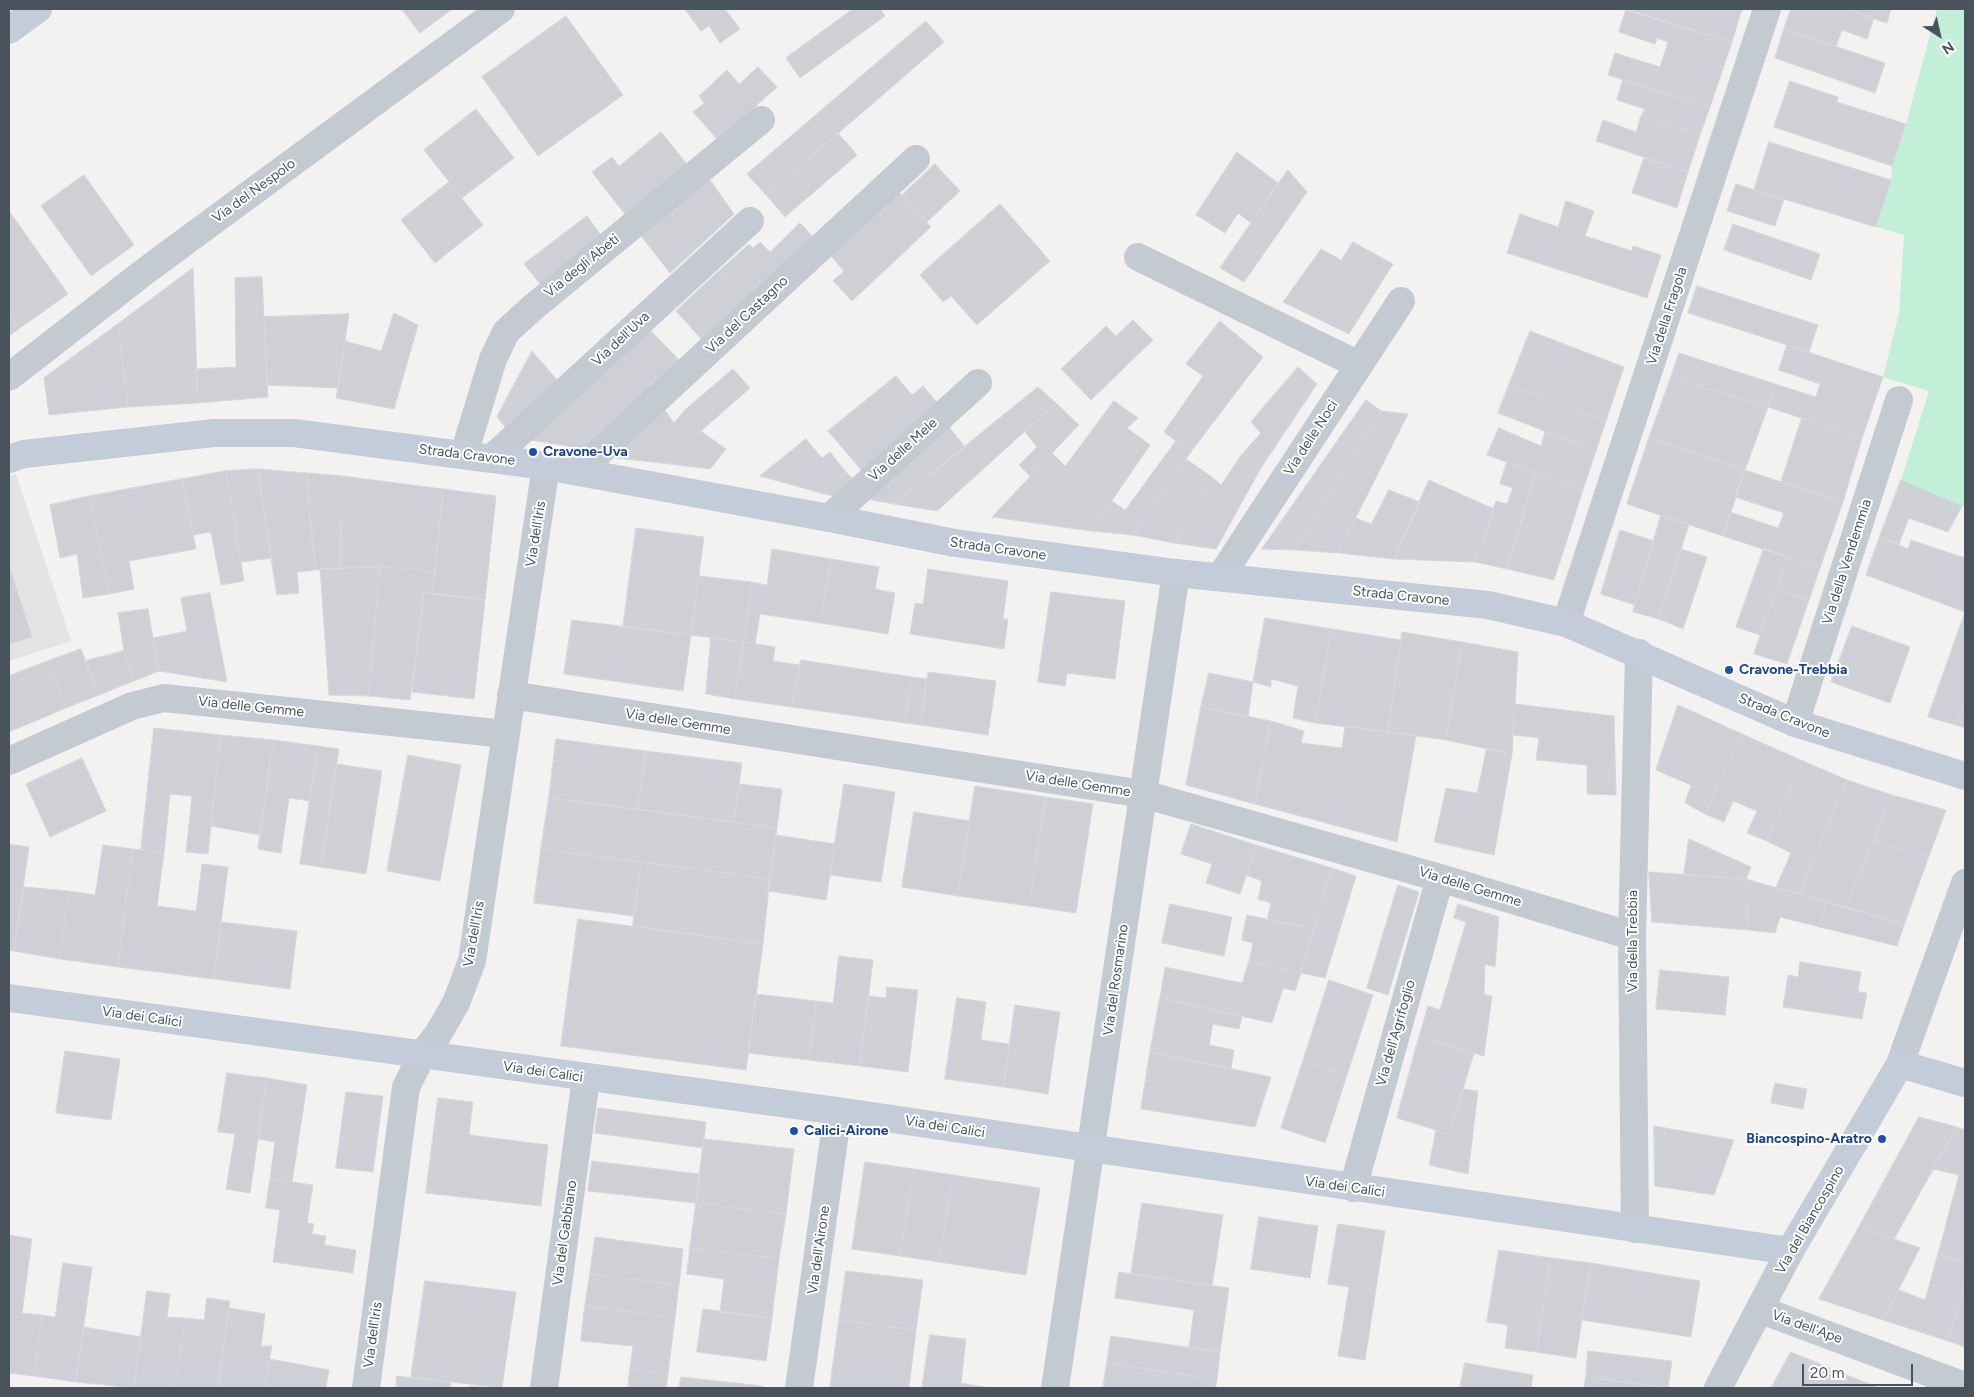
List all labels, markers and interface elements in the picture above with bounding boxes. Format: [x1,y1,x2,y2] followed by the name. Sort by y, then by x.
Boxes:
[1914,10,1964,60] north arrow
[1939,38,1957,58] text: N
[209,155,299,227] street label: Via del Nespolo
[541,231,623,301] street label: Via degli Abeti
[1643,265,1691,367] street label: Via della Fragola
[702,273,792,357] street label: Via del Castagno
[589,308,653,370] street label: Via dell'Uva
[1280,397,1342,479] street label: Via delle Noci
[865,415,941,485] street label: Via delle Mele
[418,441,516,469] street label: Strada Cravone
[543,444,628,460] place label: Cravone-Uva
[527,446,539,458] marker: Cravone-Uva
[1819,497,1875,627] street label: Via della Vendemmia
[522,500,550,568] street label: Via dell'Iris
[949,534,1047,564] street label: Strada Cravone
[1352,583,1450,609] street label: Strada Cravone
[1739,662,1847,678] place label: Cravone-Trebbia
[1723,664,1735,676] marker: Cravone-Trebbia
[1736,690,1832,742] street label: Strada Cravone
[197,693,305,721] street label: Via delle Gemme
[624,705,732,739] street label: Via delle Gemme
[1024,767,1132,801] street label: Via delle Gemme
[1417,863,1523,911] street label: Via delle Gemme
[1625,890,1641,992] street label: Via della Trebbia
[460,900,488,968] street label: Via dell'Iris
[1100,923,1132,1037] street label: Via del Rosmarino
[1373,978,1419,1088] street label: Via dell'Agrifoglio
[101,1003,183,1031] street label: Via dei Calici
[502,1058,584,1086] street label: Via dei Calici
[904,1112,986,1142] street label: Via dei Calici
[804,1123,889,1139] place label: Calici-Airone
[788,1125,800,1137] marker: Calici-Airone
[1746,1131,1872,1147] place label: Biancospino-Aratro
[1876,1133,1888,1145] marker: Biancospino-Aratro
[1772,1163,1848,1277] street label: Via del Biancospino
[1304,1173,1386,1201] street label: Via dei Calici
[549,1179,581,1287] street label: Via del Gabbiano
[804,1205,834,1295] street label: Via dell'Airone
[360,1301,386,1369] street label: Via dell'Iris
[1769,1306,1845,1348] street label: Via dell'Ape
[1804,1354,1915,1386] scale bar
[1810,1364,1844,1382] text: 20 m

